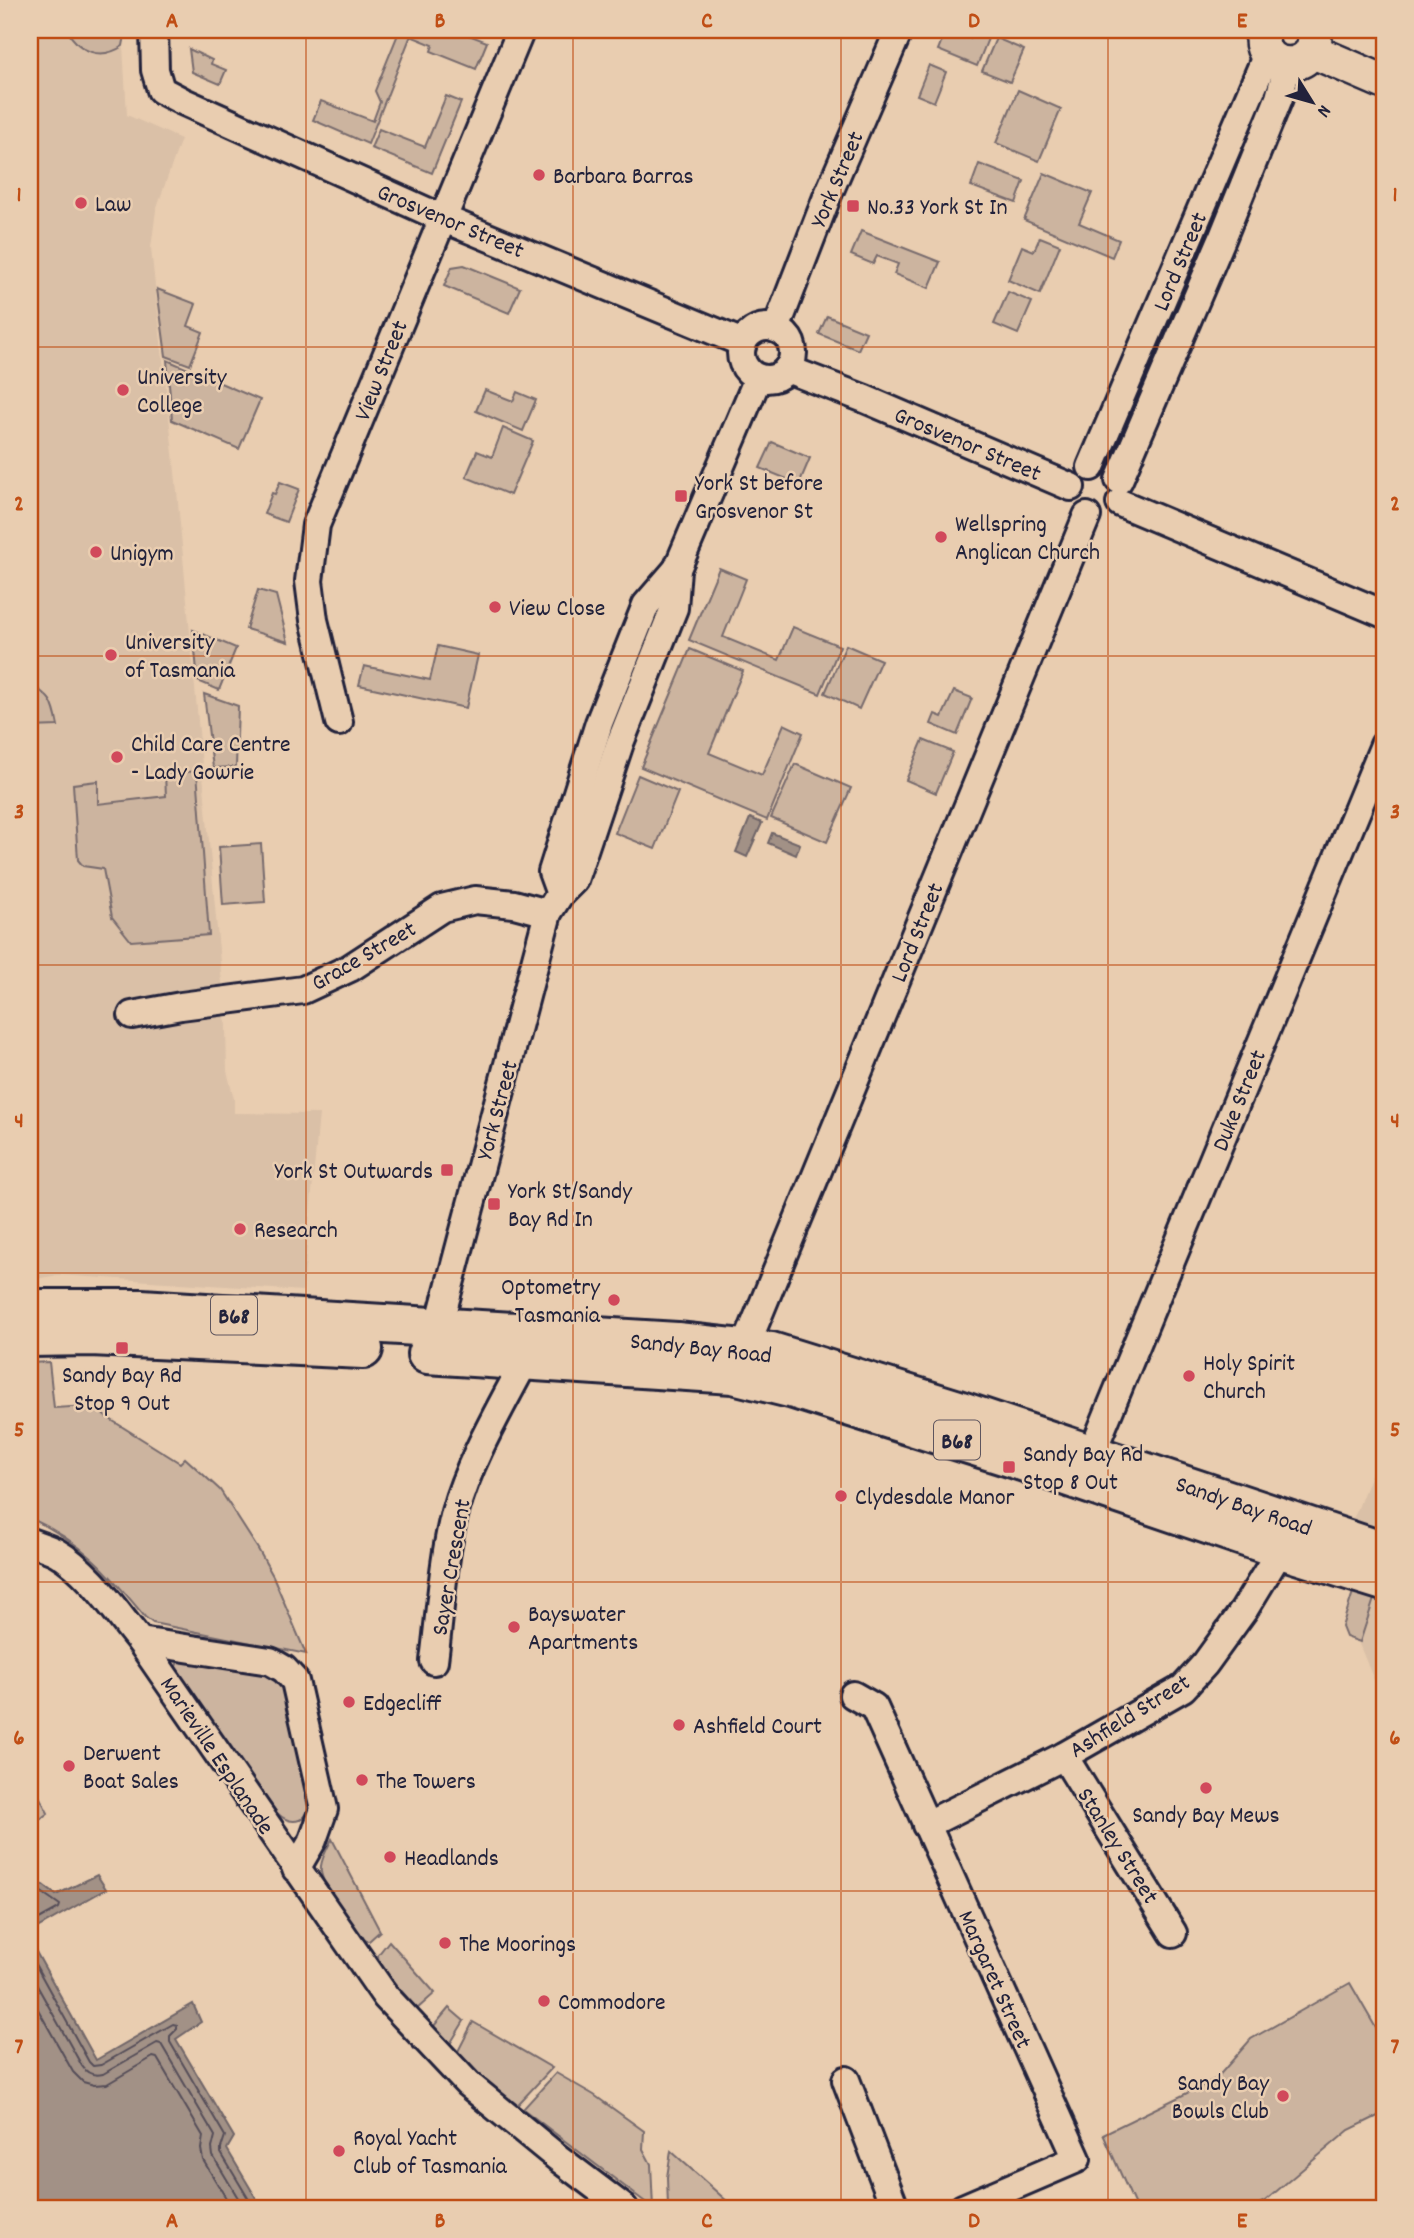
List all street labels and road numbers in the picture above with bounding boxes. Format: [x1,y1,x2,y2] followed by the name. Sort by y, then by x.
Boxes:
[803,126,874,234] street label: York Street
[371,176,529,269] street label: Grosvenor Street
[1146,207,1218,317] street label: Lord Street
[347,316,418,427] street label: View Street
[888,399,1046,492] street label: Grosvenor Street
[883,878,954,988] street label: Lord Street
[306,914,423,1001] street label: Grace Street
[1205,1045,1277,1157] street label: Duke Street
[469,1057,529,1164] street label: York Street
[211,1296,257,1334] road number: B68
[628,1326,773,1374] street label: Sandy Bay Road
[934,1420,980,1460] road number: B68
[1170,1469,1316,1547] street label: Sandy Bay Road
[424,1496,482,1638] street label: Sayer Crescent
[1064,1667,1198,1768] street label: Ashfield Street
[150,1671,281,1843] street label: Marieville Esplanade
[1067,1782,1166,1912] street label: Stanley Street
[948,1906,1039,2055] street label: Margaret Street

